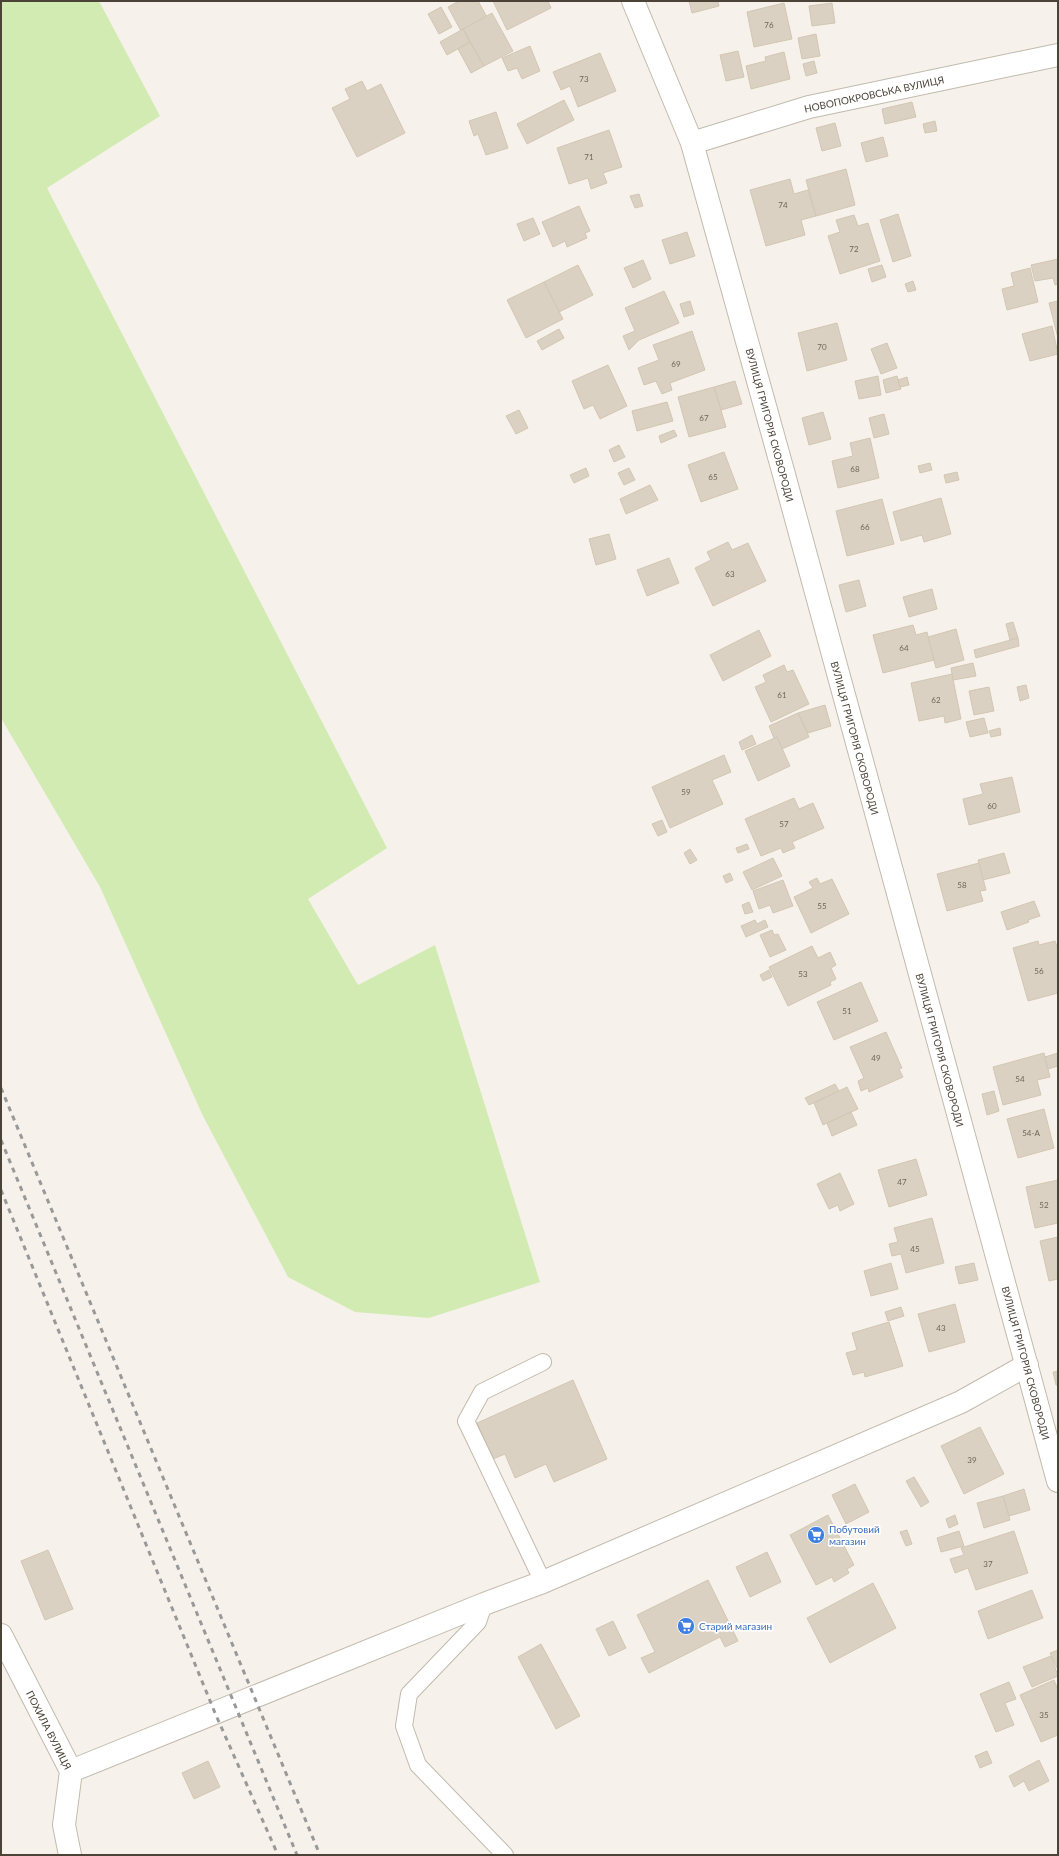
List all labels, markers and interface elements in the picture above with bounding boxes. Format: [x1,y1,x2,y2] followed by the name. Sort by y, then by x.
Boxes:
[764,20,774,30] house number: 76
[803,73,945,115] street label: НОВОПОКРОВСЬКА ВУЛИЦЯ
[579,74,589,84] house number: 73
[584,152,594,162] house number: 71
[778,200,788,210] house number: 74
[849,244,859,254] house number: 72
[817,342,827,352] house number: 70
[744,347,796,503] street label: ВУЛИЦЯ ГРИГОРІЯ СКОВОРОДИ
[671,359,681,369] house number: 69
[699,413,709,423] house number: 67
[850,464,860,474] house number: 68
[708,472,718,482] house number: 65
[860,522,870,532] house number: 66
[725,569,735,579] house number: 63
[899,643,909,653] house number: 64
[829,660,881,816] street label: ВУЛИЦЯ ГРИГОРІЯ СКОВОРОДИ
[777,690,787,700] house number: 61
[931,695,941,705] house number: 62
[681,787,691,797] house number: 59
[987,801,997,811] house number: 60
[779,819,789,829] house number: 57
[957,880,967,890] house number: 58
[817,901,827,911] house number: 55
[1034,966,1044,976] house number: 56
[798,969,808,979] house number: 53
[914,972,966,1128] street label: ВУЛИЦЯ ГРИГОРІЯ СКОВОРОДИ
[842,1006,852,1016] house number: 51
[871,1053,881,1063] house number: 49
[1015,1074,1025,1084] house number: 54
[1022,1128,1040,1138] house number: 54-А
[897,1177,907,1187] house number: 47
[1039,1200,1049,1210] house number: 52
[910,1244,920,1254] house number: 45
[1000,1285,1052,1441] street label: ВУЛИЦЯ ГРИГОРІЯ СКОВОРОДИ
[936,1323,946,1333] house number: 43
[967,1455,977,1465] house number: 39
[829,1523,880,1547] place label: Побутовий магазин
[806,1525,826,1545] supermarket icon: Побутовий магазин
[983,1559,993,1569] house number: 37
[676,1616,696,1636] supermarket icon: Старий магазин
[699,1620,772,1632] place label: Старий магазин
[24,1688,74,1772] street label: ПОХИЛА ВУЛИЦЯ
[1039,1710,1049,1720] house number: 35

